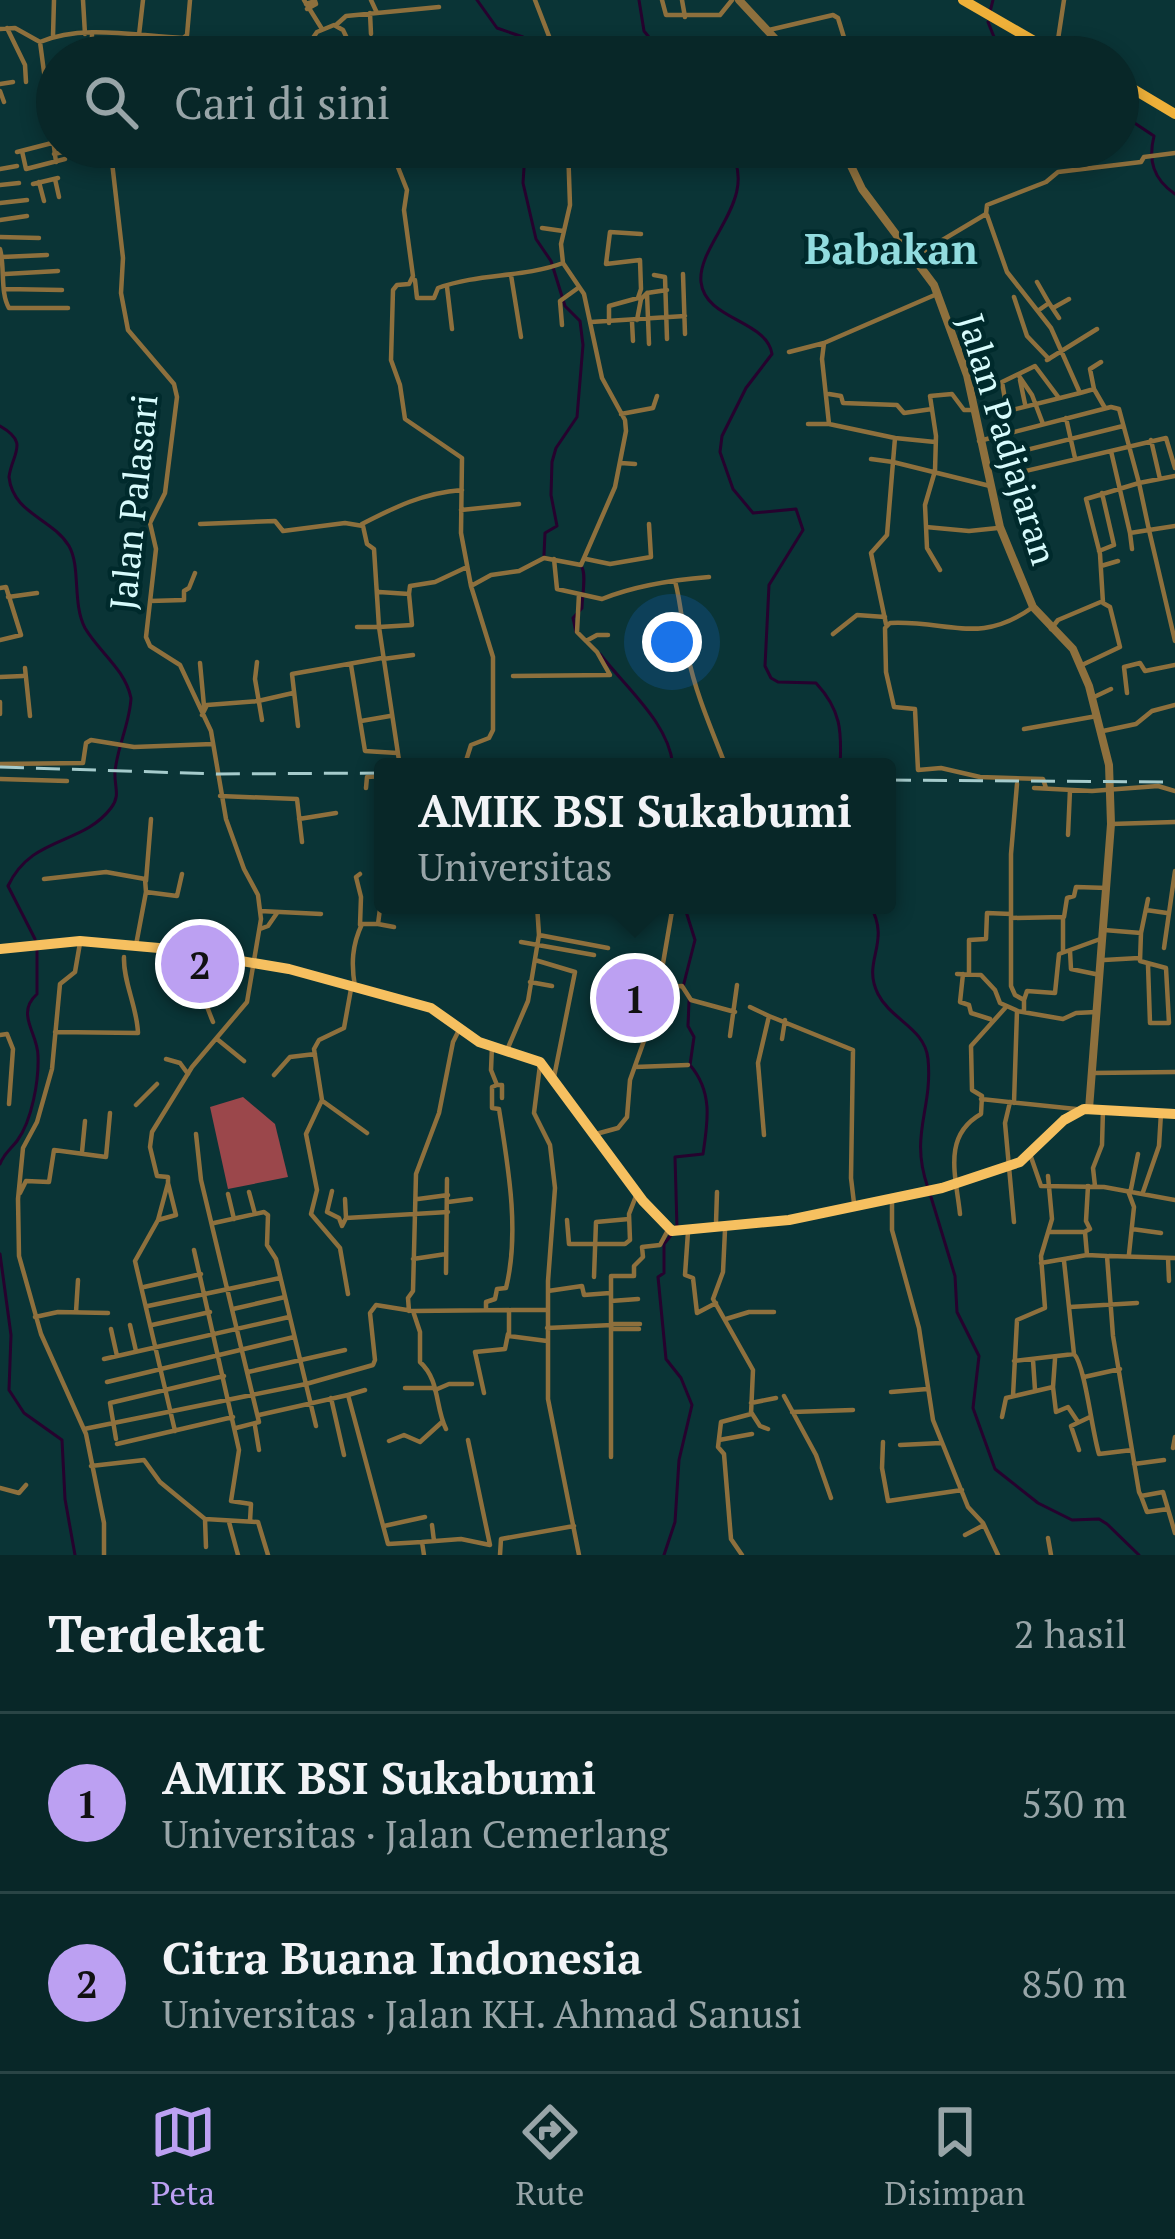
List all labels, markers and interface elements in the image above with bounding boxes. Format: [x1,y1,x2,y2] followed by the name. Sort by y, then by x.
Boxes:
[36,36,1139,168] search box
[78,69,144,135] icon: search
[174,72,390,132] text: Cari di sini
[804,220,978,276] district label: Babakan
[948,308,1068,570] street label: Jalan Padjajaran
[98,392,168,612] street label: Jalan Palasari
[642,612,702,672] your location
[374,758,896,914] popup
[418,780,852,840] text: AMIK BSI Sukabumi
[418,840,612,892] text: Universitas
[161,919,239,1009] pin: 2
[596,953,674,1043] pin: 1
[48,1599,265,1667] text: Terdekat
[1014,1607,1127,1659] text: 2 hasil
[162,1747,596,1807] text: AMIK BSI Sukabumi
[76,1777,98,1829] text: 1
[1022,1777,1127,1829] text: 530 m
[162,1807,669,1859] text: Universitas · Jalan Cemerlang
[162,1927,642,1987] text: Citra Buana Indonesia
[76,1957,98,2009] text: 2
[1022,1957,1127,2009] text: 850 m
[162,1987,802,2039] text: Universitas · Jalan KH. Ahmad Sanusi
[150,2099,216,2214] tab: Peta
[516,2099,584,2214] tab: Rute
[884,2099,1025,2214] tab: Disimpan

